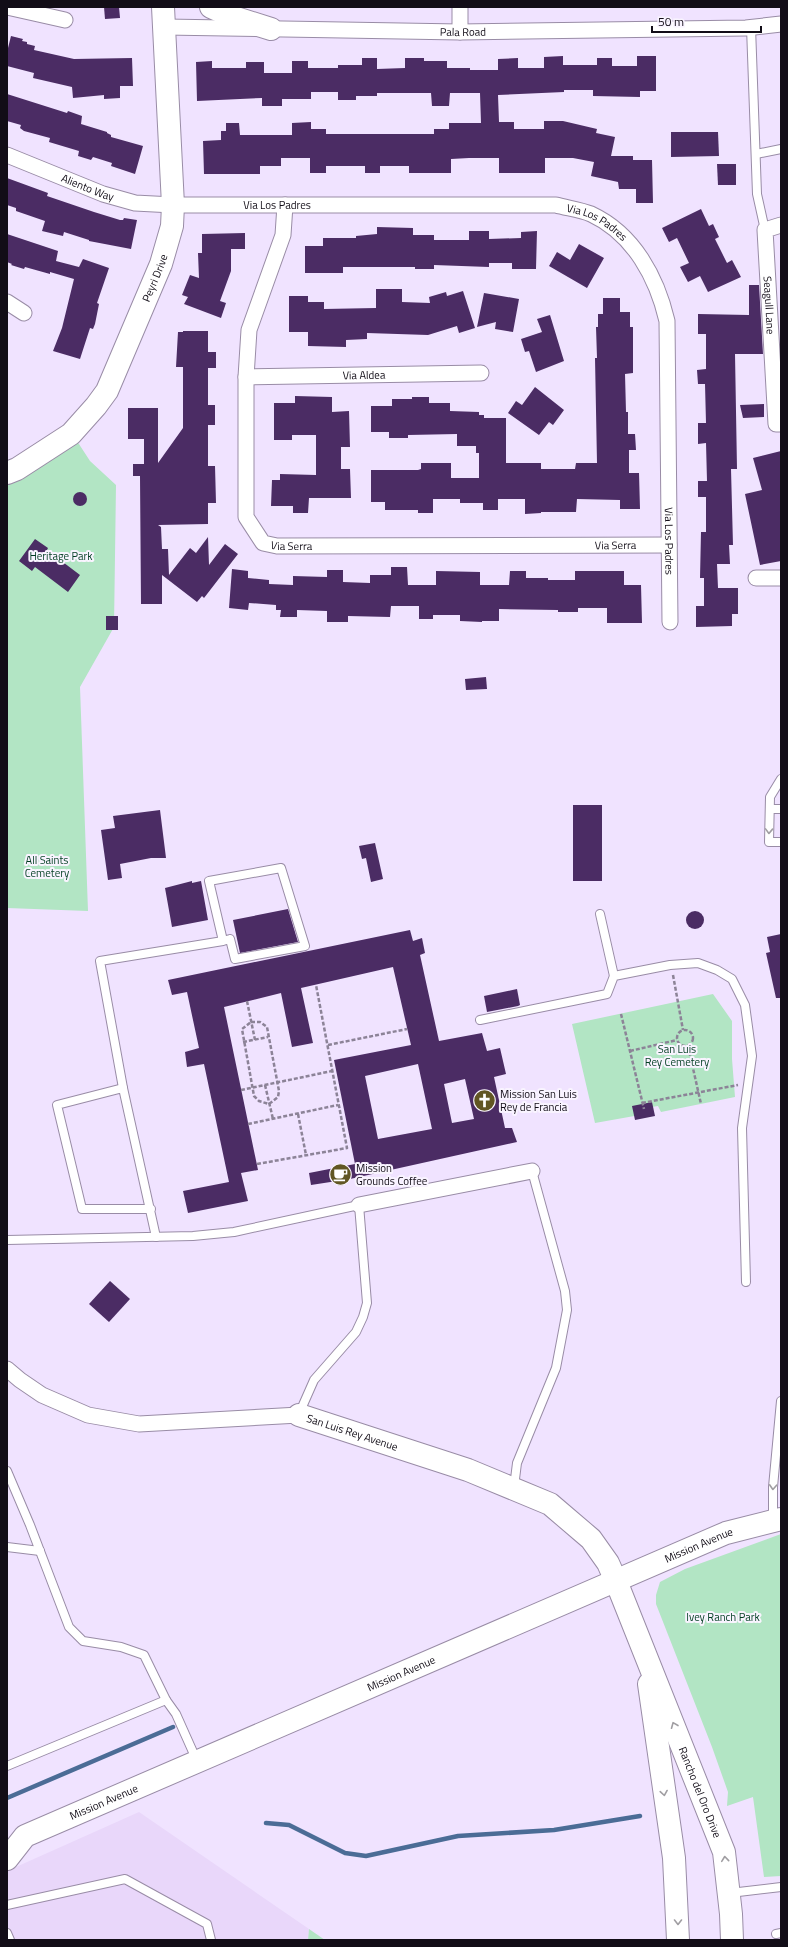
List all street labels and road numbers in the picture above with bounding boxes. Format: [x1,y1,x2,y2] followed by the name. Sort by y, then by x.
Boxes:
[440,24,486,40] street label: Pala Road
[59,170,117,205] street label: Aliento Way
[243,197,311,213] street label: Via Los Padres
[565,200,631,244] street label: Via Los Padres
[138,252,172,304] street label: Peyri Drive
[760,276,779,335] street label: Seagull Lane
[342,367,386,383] street label: Via Aldea
[661,507,678,575] street label: Via Los Padres
[269,537,313,554] street label: Via Serra
[595,537,637,553] street label: Via Serra
[305,1410,400,1455] street label: San Luis Rey Avenue
[662,1524,735,1567] street label: Mission Avenue
[365,1651,438,1695] street label: Mission Avenue
[675,1744,726,1841] street label: Rancho del Oro Drive
[67,1780,141,1824] street label: Mission Avenue

